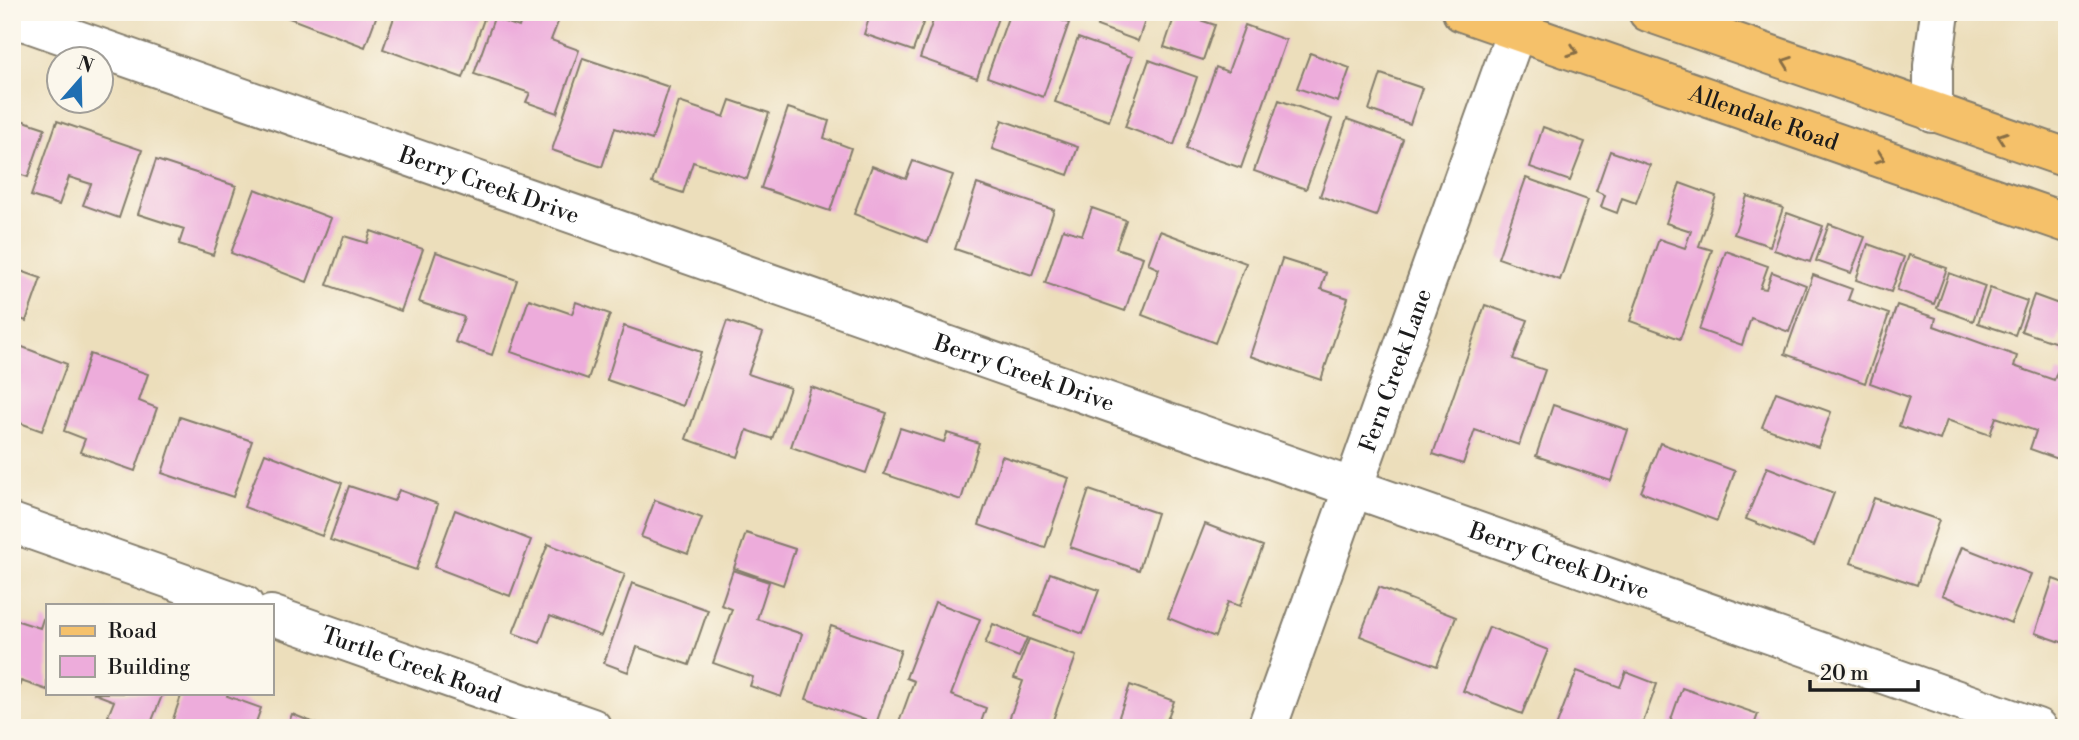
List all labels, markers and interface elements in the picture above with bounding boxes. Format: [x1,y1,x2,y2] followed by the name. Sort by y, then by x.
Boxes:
[1566,43,1579,57] one-way arrow
[46,46,116,116] north arrow
[74,51,97,79] text: N
[1782,56,1794,70] one-way arrow
[1685,79,1842,157] street label: Allendale Road
[1996,130,2008,145] one-way arrow
[394,141,583,230] street label: Berry Creek Drive
[1874,150,1886,164] one-way arrow
[1354,285,1438,456] street label: Fern Creek Lane
[929,329,1118,418] street label: Berry Creek Drive
[1464,516,1653,606] street label: Berry Creek Drive
[46,604,273,694] legend
[108,619,157,645] text: Road
[318,621,505,710] street label: Turtle Creek Road
[1810,649,1918,693] scale bar
[107,655,190,681] text: Building
[1820,661,1869,687] text: 20 m

